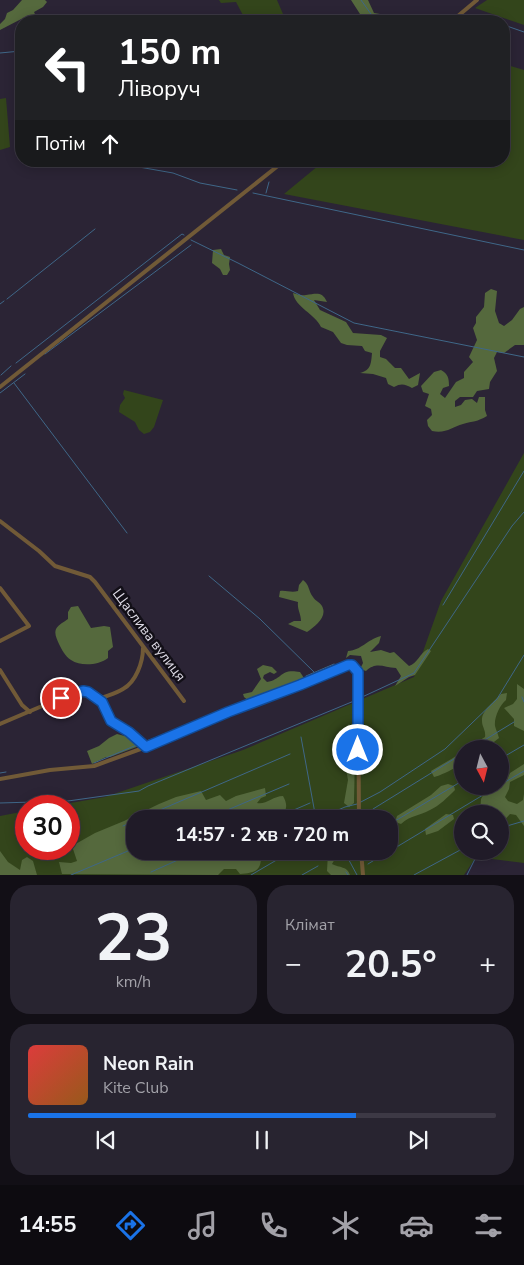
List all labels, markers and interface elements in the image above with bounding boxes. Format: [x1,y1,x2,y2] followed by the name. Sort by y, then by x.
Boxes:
[118,29,221,76] text: 150 m
[35,35,100,100] icon: left
[118,74,201,104] text: Ліворуч
[96,130,124,158] icon: ahead
[35,131,86,157] text: Потім
[108,585,190,685] street label: Щаслива вулиця
[40,677,82,719] pin
[47,684,75,712] icon: arrive
[331,723,383,775] position arrow
[454,740,509,795] north arrow
[454,740,509,860] map controls
[15,795,80,860] speed limit sign: 30
[454,805,509,860] button: search
[175,822,349,848] text: 14:57 · 2 хв · 720 m
[94,894,173,983] text: 23
[285,914,335,936] text: Клімат
[344,939,437,990] text: 20.5°
[285,945,302,983] text: −
[479,945,496,983] text: +
[116,971,151,993] text: km/h
[103,1051,194,1077] text: Neon Rain
[103,1077,169,1099] text: Kite Club
[92,1126,120,1154] icon: previous
[248,1126,276,1154] icon: pause
[404,1126,432,1154] icon: next
[113,1208,148,1243] icon: directions
[185,1208,220,1243] icon: music
[256,1208,291,1243] icon: phone
[328,1208,363,1243] icon: climate
[399,1208,434,1243] icon: car
[471,1208,506,1243] icon: filters
[18,1210,77,1240] text: 14:55

